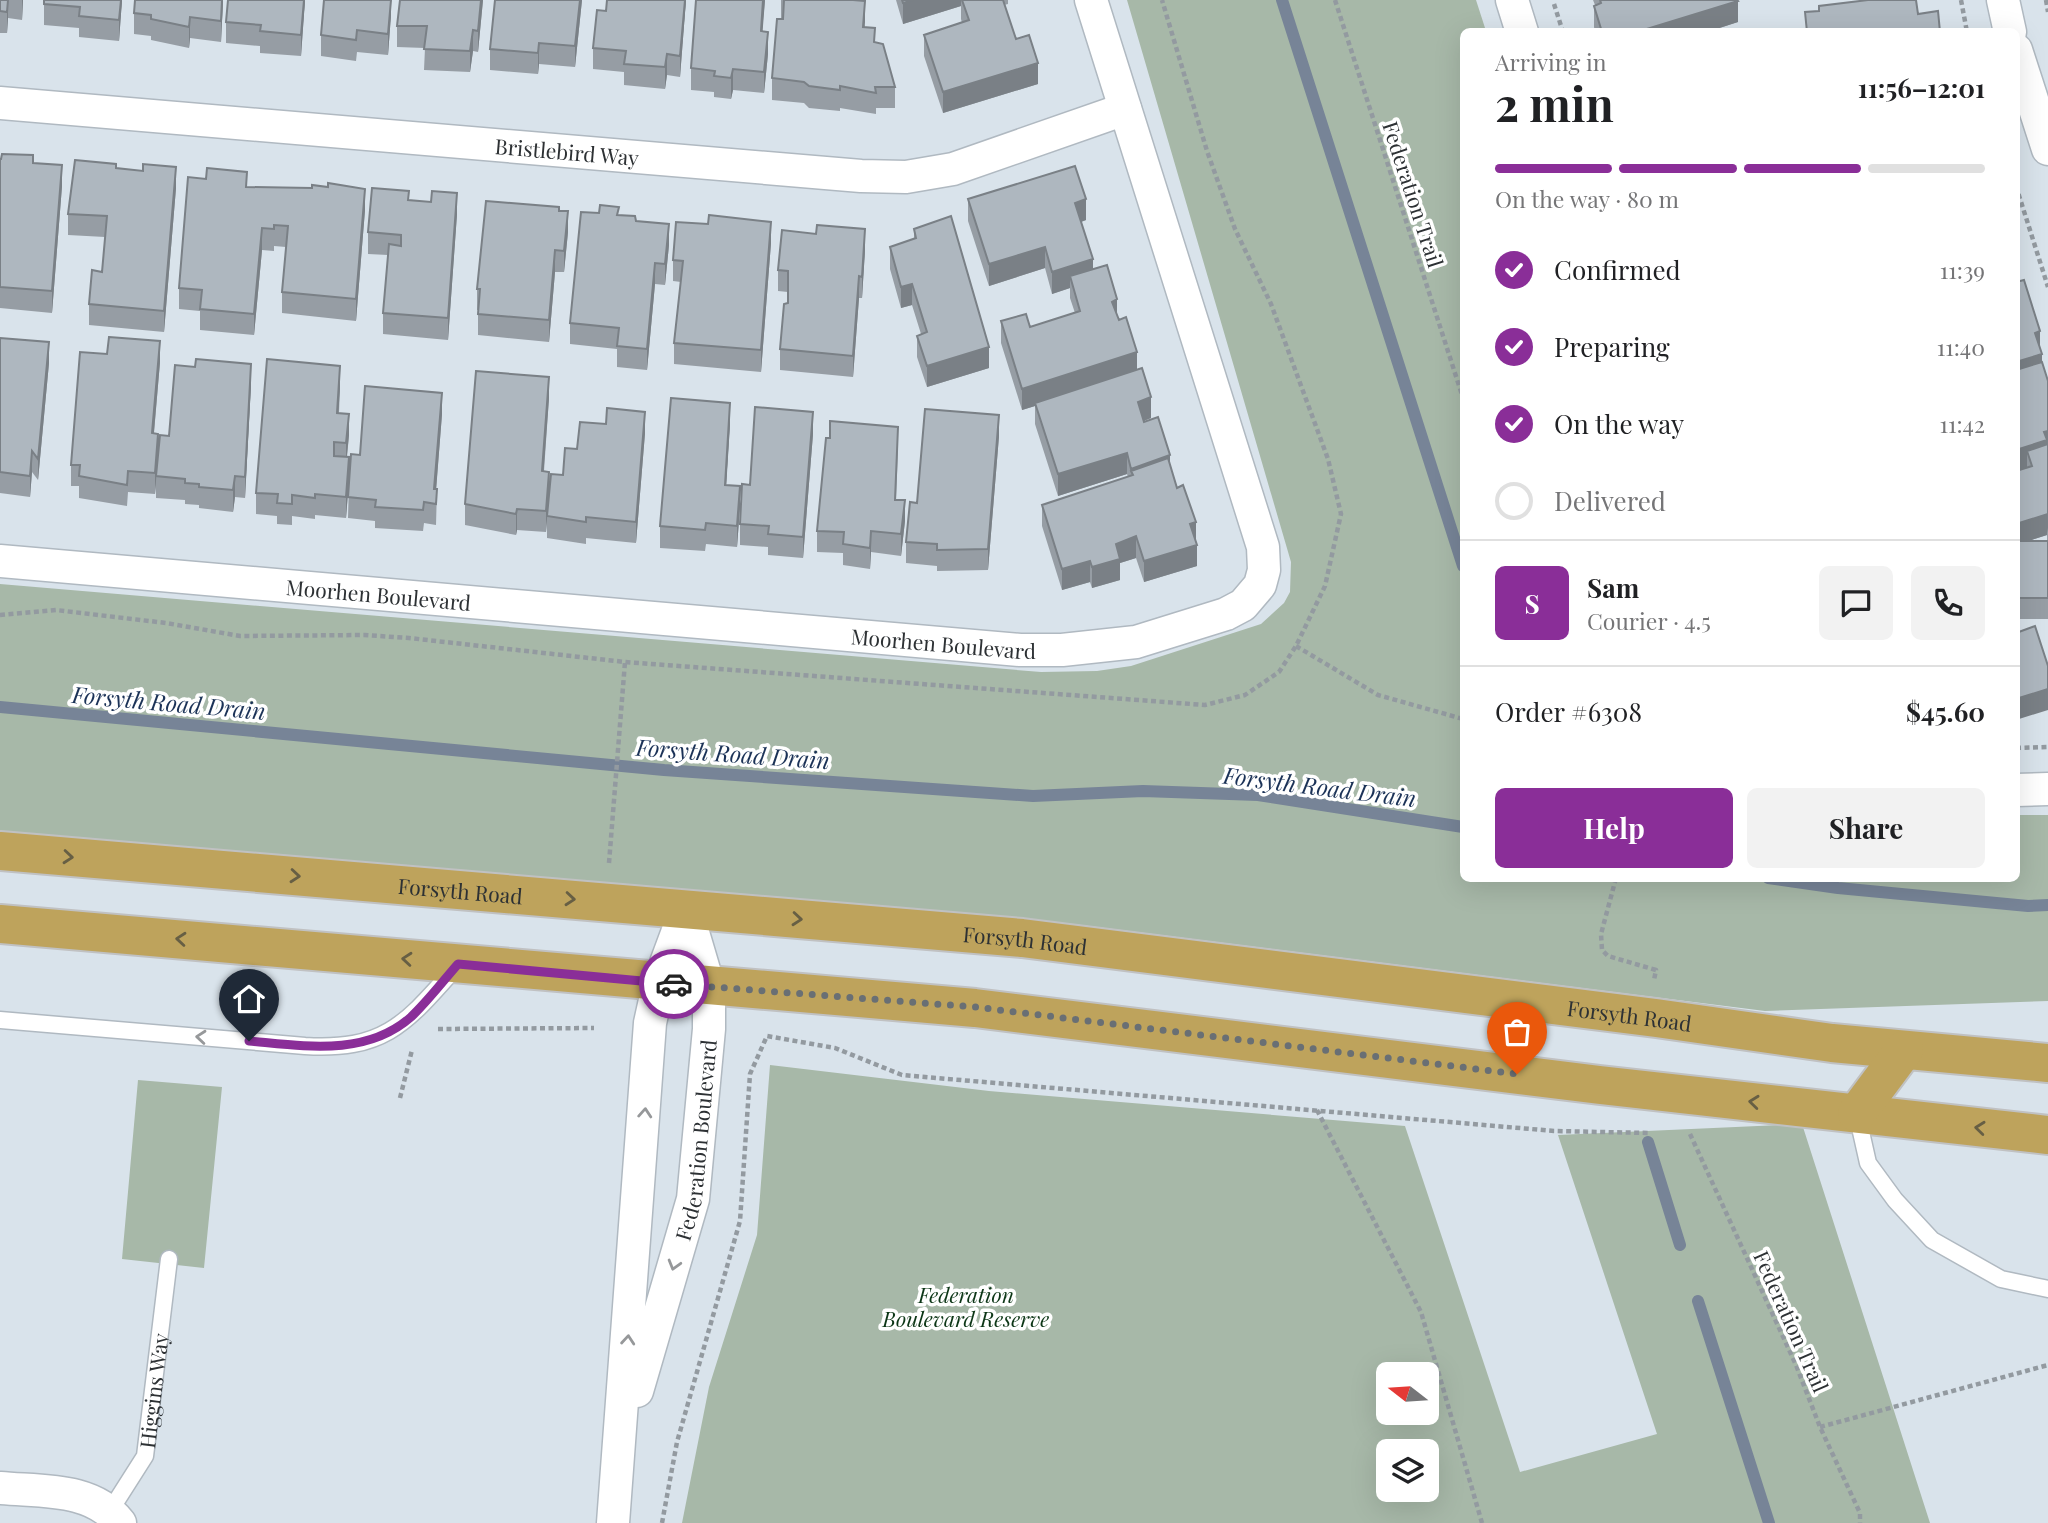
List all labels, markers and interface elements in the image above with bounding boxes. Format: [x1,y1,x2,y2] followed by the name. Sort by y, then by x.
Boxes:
[1495,46,1607,77] text: Arriving in
[1858,70,1985,105] text: 11:56–12:01
[1495,72,1614,134] text: 2 min
[1377,117,1451,271] street label: Federation Trail
[494,131,640,171] street label: Bristlebird Way
[1495,183,1679,214] text: On the way · 80 m
[1495,251,1533,289] icon: check
[1554,252,1681,287] text: Confirmed
[1940,254,1985,285] text: 11:39
[1495,328,1533,366] icon: check
[1554,329,1670,364] text: Preparing
[1937,331,1985,362] text: 11:40
[1495,405,1533,443] icon: check
[1554,406,1684,441] text: On the way
[1939,408,1985,439] text: 11:42
[1554,483,1666,518] text: Delivered
[1819,566,1893,640] button: chat
[1911,566,1985,640] button: phone
[1587,570,1639,605] text: Sam
[285,572,472,616] street label: Moorhen Boulevard
[1524,586,1540,621] text: S
[1587,605,1711,636] text: Courier · 4.5
[850,621,1036,664] street label: Moorhen Boulevard
[70,678,267,726] water label: Forsyth Road Drain
[1495,694,1642,729] text: Order #6308
[1906,694,1985,729] text: $45.60
[634,731,831,775] water label: Forsyth Road Drain
[1221,759,1418,813] water label: Forsyth Road Drain
[1495,788,1733,868] button: Help
[1747,788,1985,868] button: Share
[63,849,74,864] one-way arrow
[289,868,300,883] one-way arrow
[397,871,524,909] street label: Forsyth Road
[565,891,576,906] one-way arrow
[792,911,803,926] one-way arrow
[962,919,1089,960] street label: Forsyth Road
[175,932,186,947] one-way arrow
[639,949,709,1019] courier
[402,952,413,967] one-way arrow
[655,965,693,1003] icon: car
[219,969,279,1041] pin
[230,980,268,1018] icon: home
[1566,993,1693,1037] street label: Forsyth Road
[1487,1002,1547,1074] pin
[1498,1013,1536,1051] icon: bag
[195,1030,206,1045] one-way arrow
[668,1038,722,1244] street label: Federation Boulevard
[1748,1095,1759,1110] one-way arrow
[637,1107,652,1118] one-way arrow
[1974,1121,1986,1136] one-way arrow
[1748,1246,1836,1396] street label: Federation Trail
[668,1259,683,1271] one-way arrow
[882,1280,1049,1332] park label: Federation Boulevard Reserve
[132,1331,174,1450] street label: Higgins Way
[620,1334,635,1345] one-way arrow
[1376,1362,1438,1424] north arrow
[1376,1362,1439,1502] map controls
[1376,1439,1439,1502] button: layers

